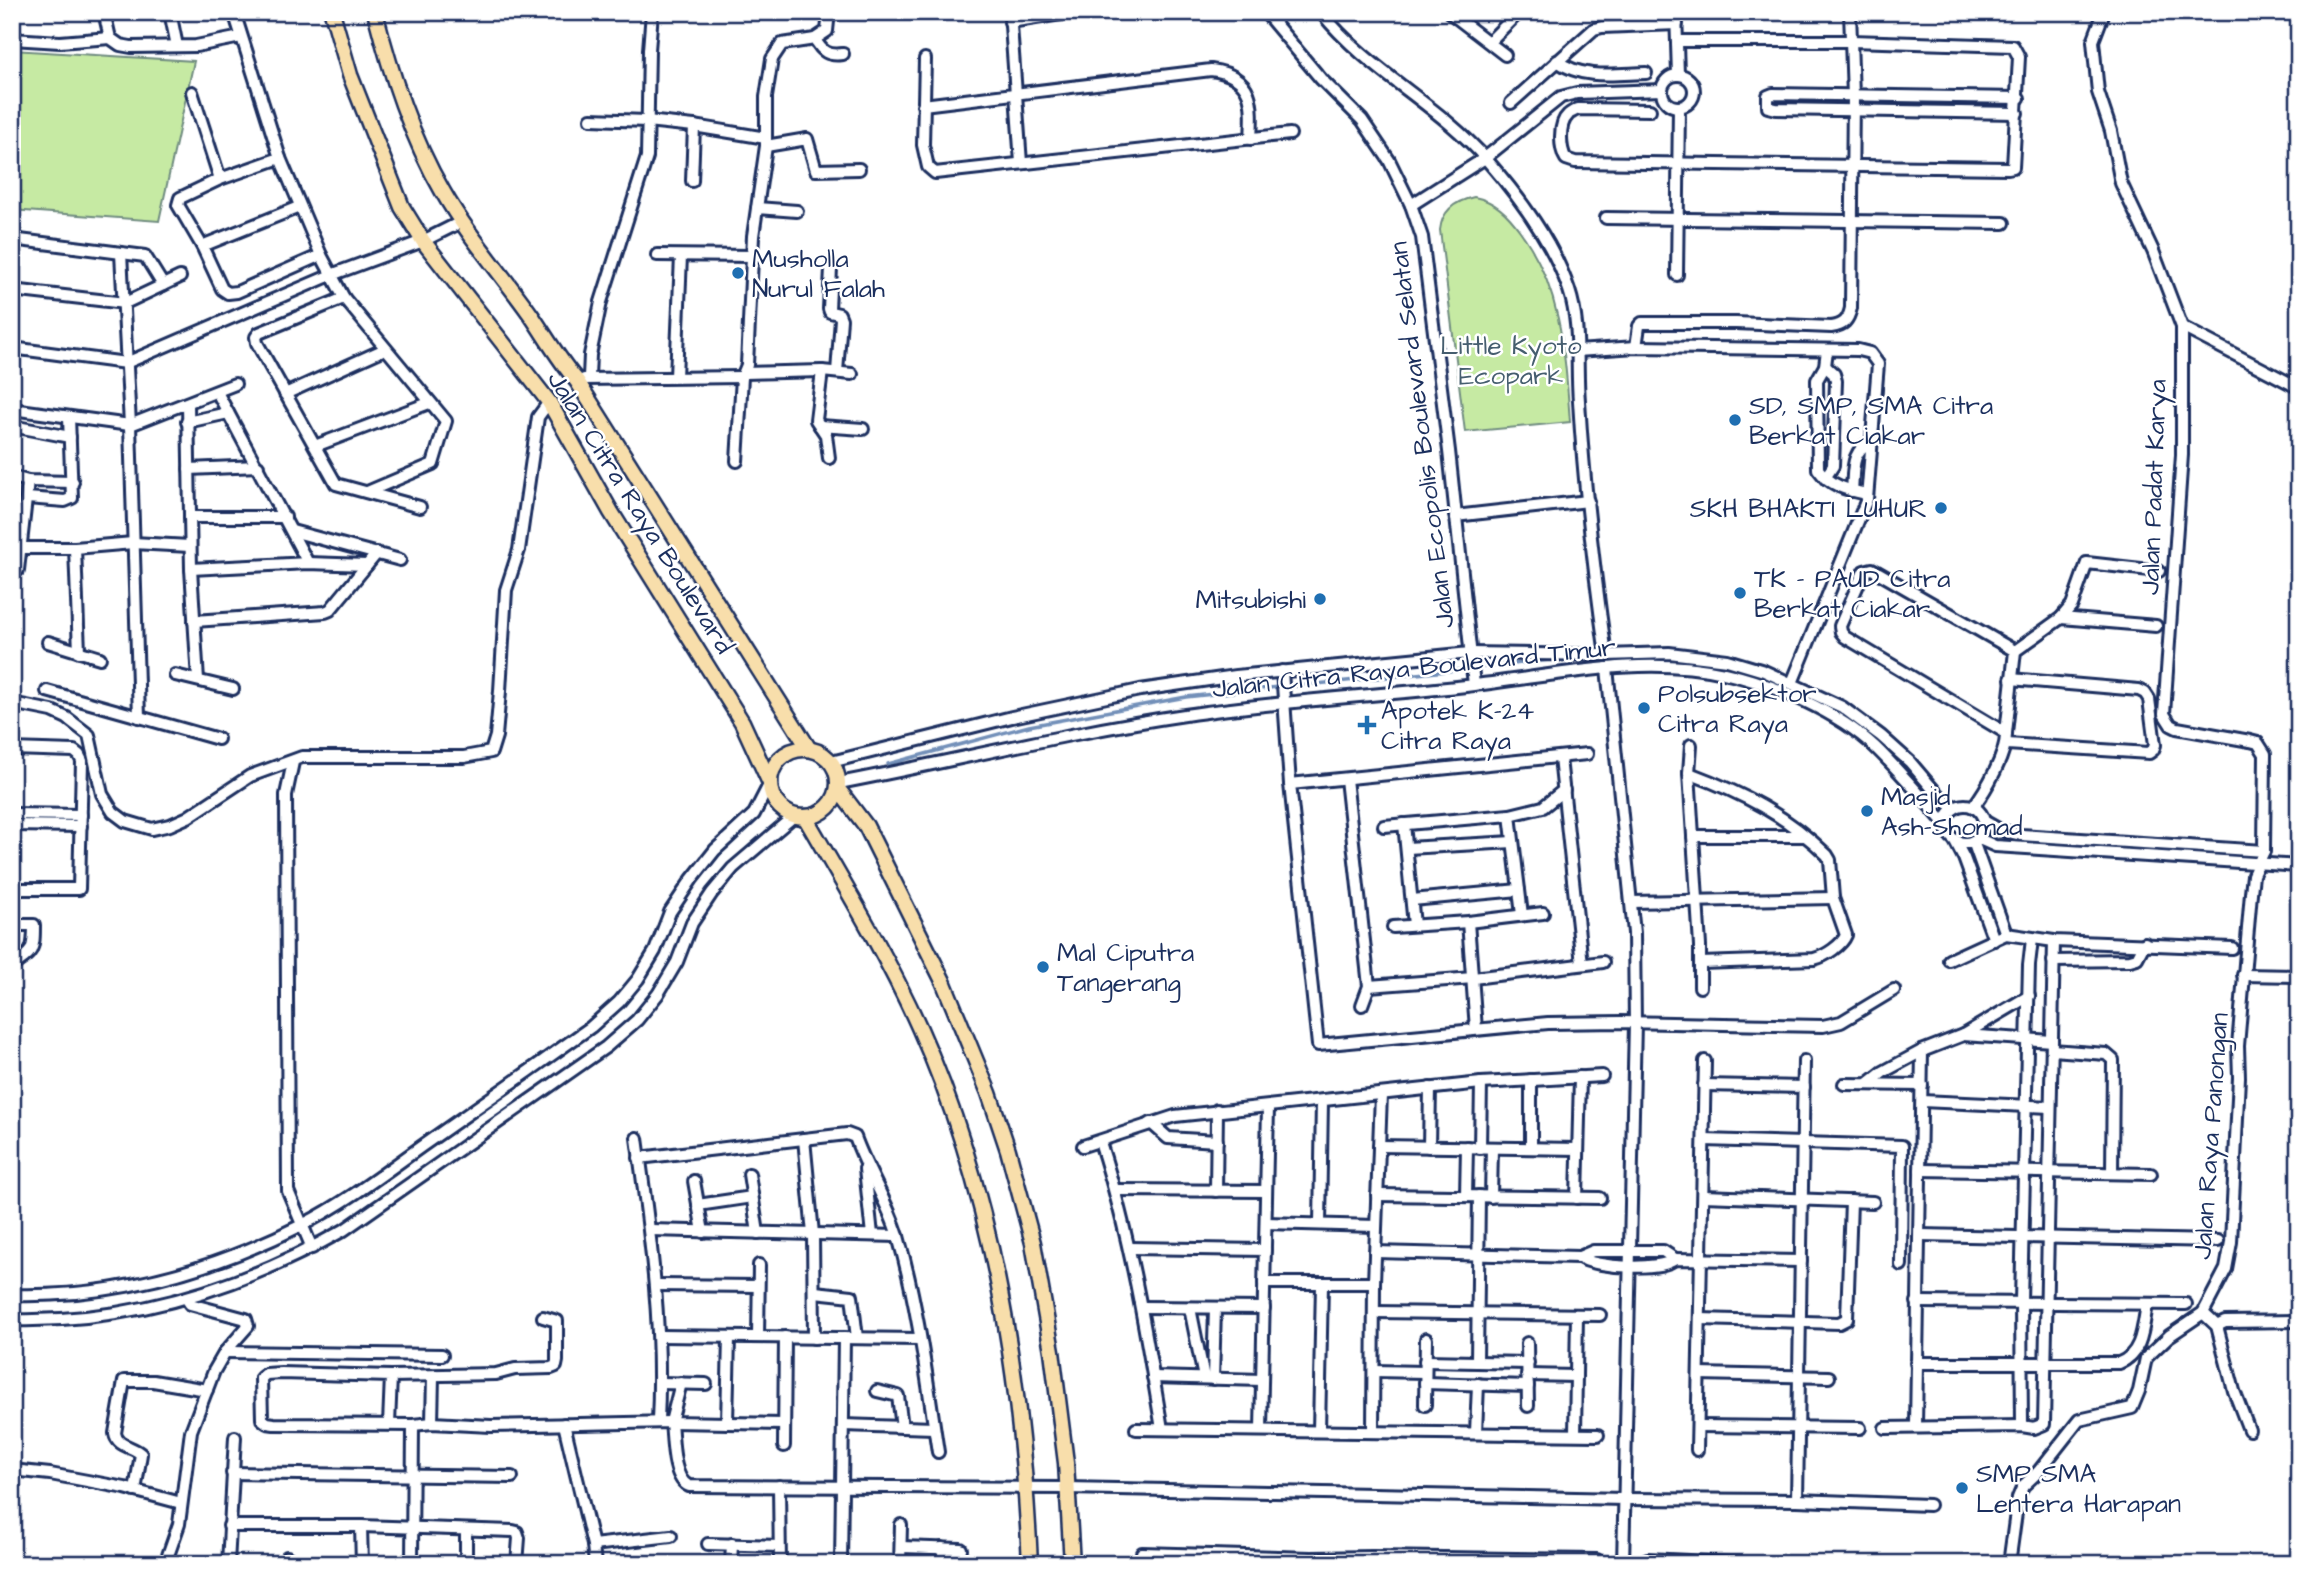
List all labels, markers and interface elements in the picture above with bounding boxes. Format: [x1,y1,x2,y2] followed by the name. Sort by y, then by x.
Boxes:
[1380,240,1464,630] street label: Jalan Ecopolis Boulevard Selatan
[752,241,885,307] place label: Musholla Nurul Falah
[730,265,746,281] marker: Musholla Nurul Falah
[1440,328,1582,394] park label: Little Kyoto Ecopark
[537,364,742,662] street label: Jalan Citra Raya Boulevard
[2132,379,2178,596] street label: Jalan Padat Karya
[1749,388,1993,454] place label: SD, SMP, SMA Citra Berkat Ciakar
[1727,412,1743,428] marker: SD, SMP, SMA Citra Berkat Ciakar
[1690,491,1927,527] place label: SKH BHAKTI LUHUR
[1933,500,1949,516] marker: SKH BHAKTI LUHUR
[1754,561,1950,627] place label: TK - PAUD Citra Berkat Ciakar
[1195,582,1306,618] place label: Mitsubishi
[1732,585,1748,601] marker: TK - PAUD Citra Berkat Ciakar
[1312,591,1328,607] marker: Mitsubishi
[1211,629,1618,709] street label: Jalan Citra Raya Boulevard Timur
[1658,676,1817,744] place label: Polsubsektor Citra Raya
[1381,693,1534,761] place label: Apotek K-24 Citra Raya
[1636,700,1652,716] marker: Polsubsektor Citra Raya
[1359,717,1375,733] marker: Apotek K-24 Citra Raya
[1881,779,2023,845] place label: Masjid Ash-Shomad
[1859,803,1875,819] marker: Masjid Ash-Shomad
[1057,935,1194,1003] place label: Mal Ciputra Tangerang
[1035,959,1051,975] marker: Mal Ciputra Tangerang
[2184,1011,2240,1261] street label: Jalan Raya Panongan
[1976,1456,2181,1522] place label: SMP SMA Lentera Harapan
[1954,1480,1970,1496] marker: SMP SMA Lentera Harapan

